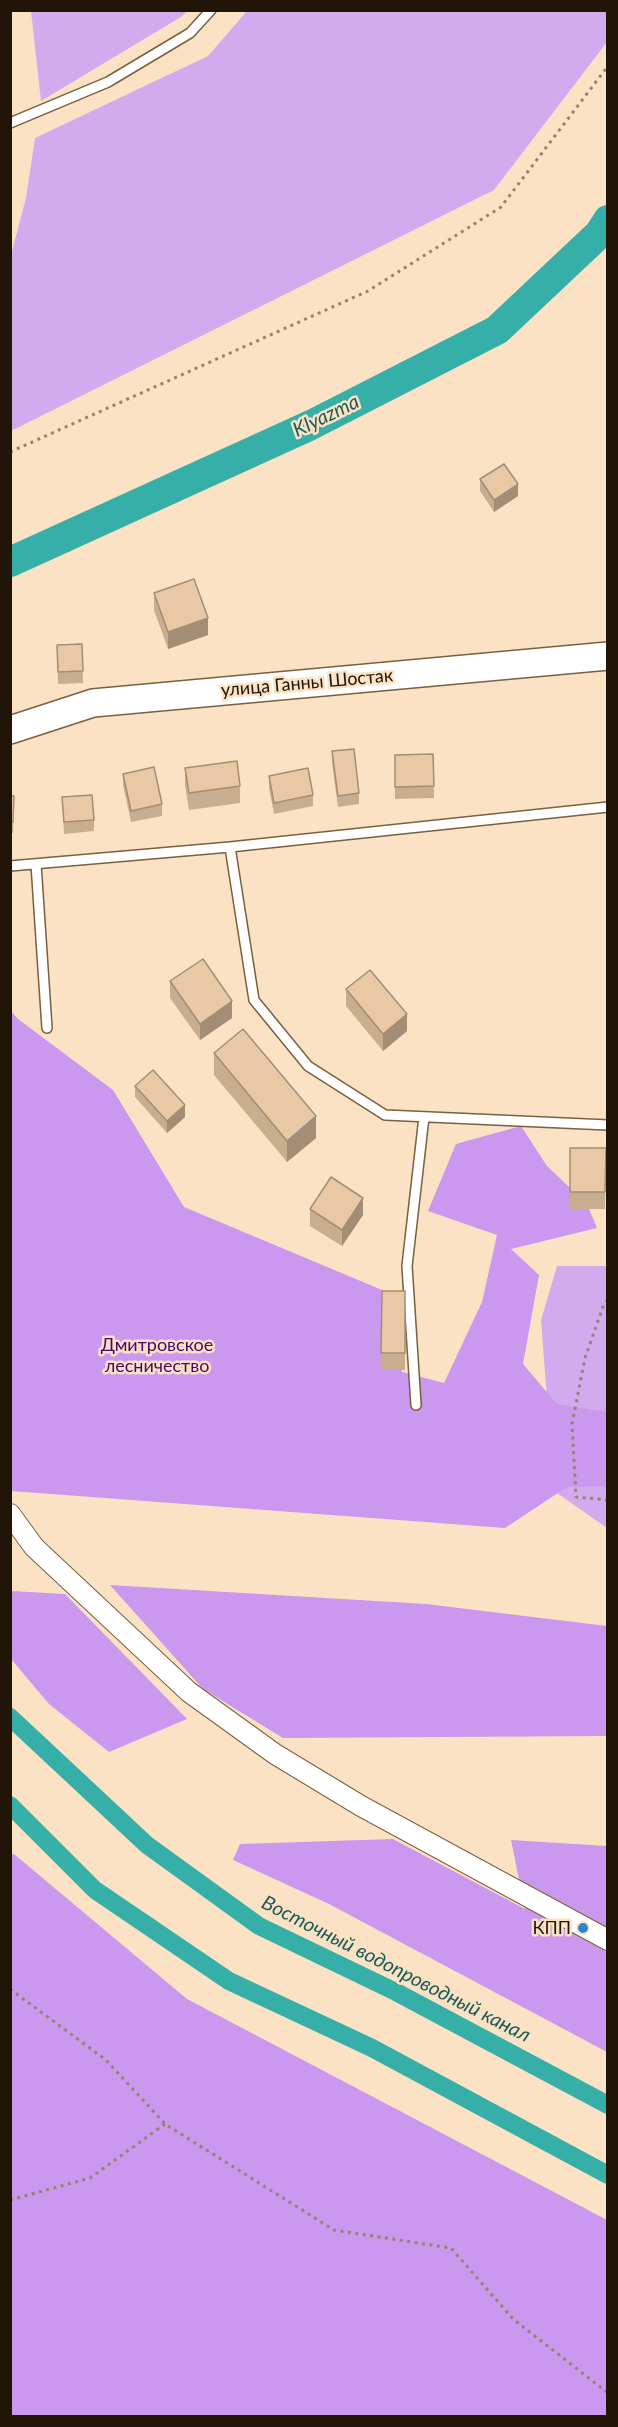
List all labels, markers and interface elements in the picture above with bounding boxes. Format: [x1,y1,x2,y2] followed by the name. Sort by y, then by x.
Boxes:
[289,390,363,442] water label: Klyazma
[220,665,394,701] street label: улица Ганны Шостак
[101,1334,213,1376] park label: Дмитровское лесничество
[258,1891,534,2047] water label: Восточный водопроводный канал
[532,1917,571,1939] place label: КПП
[576,1921,590,1935] marker: КПП

